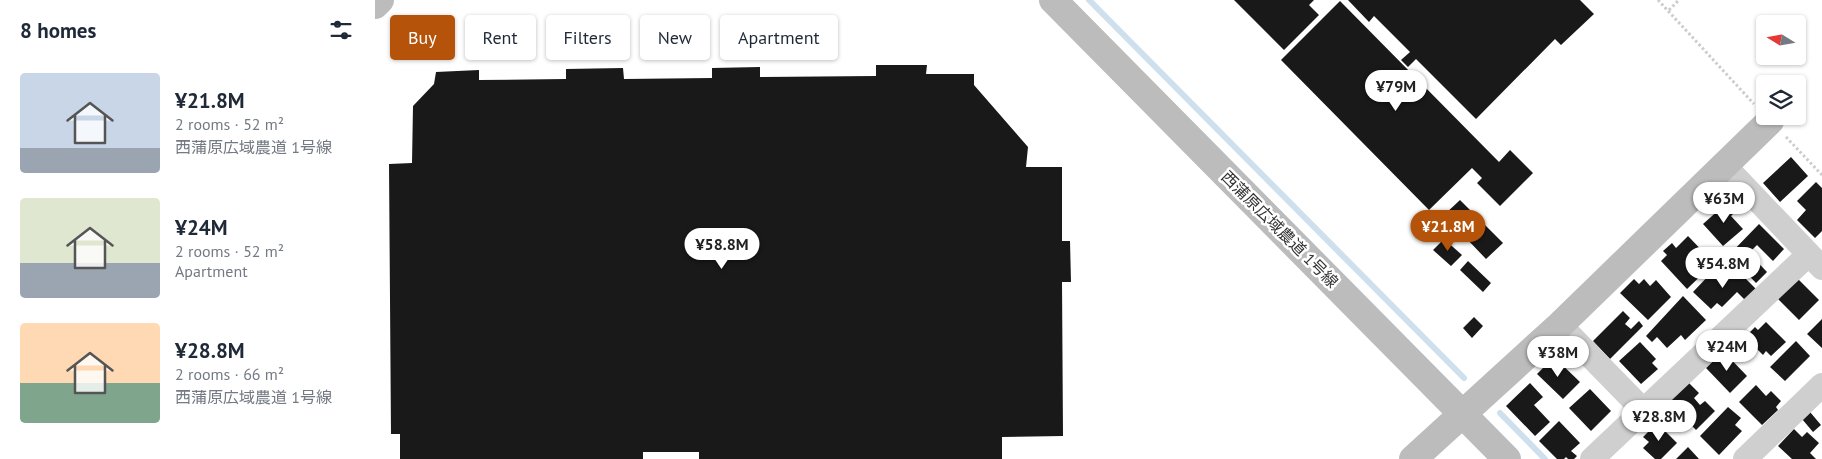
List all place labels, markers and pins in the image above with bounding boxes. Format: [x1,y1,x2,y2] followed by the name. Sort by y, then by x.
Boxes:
[1366,70,1426,112] pin: ¥79M
[1694,182,1754,224] pin: ¥63M
[1407,210,1489,252] pin: ¥21.8M
[681,228,763,270] pin: ¥58.8M
[1682,246,1764,289] pin: ¥54.8M
[1697,330,1757,372] pin: ¥24M
[1528,336,1588,378] pin: ¥38M
[1618,400,1700,442] pin: ¥28.8M

